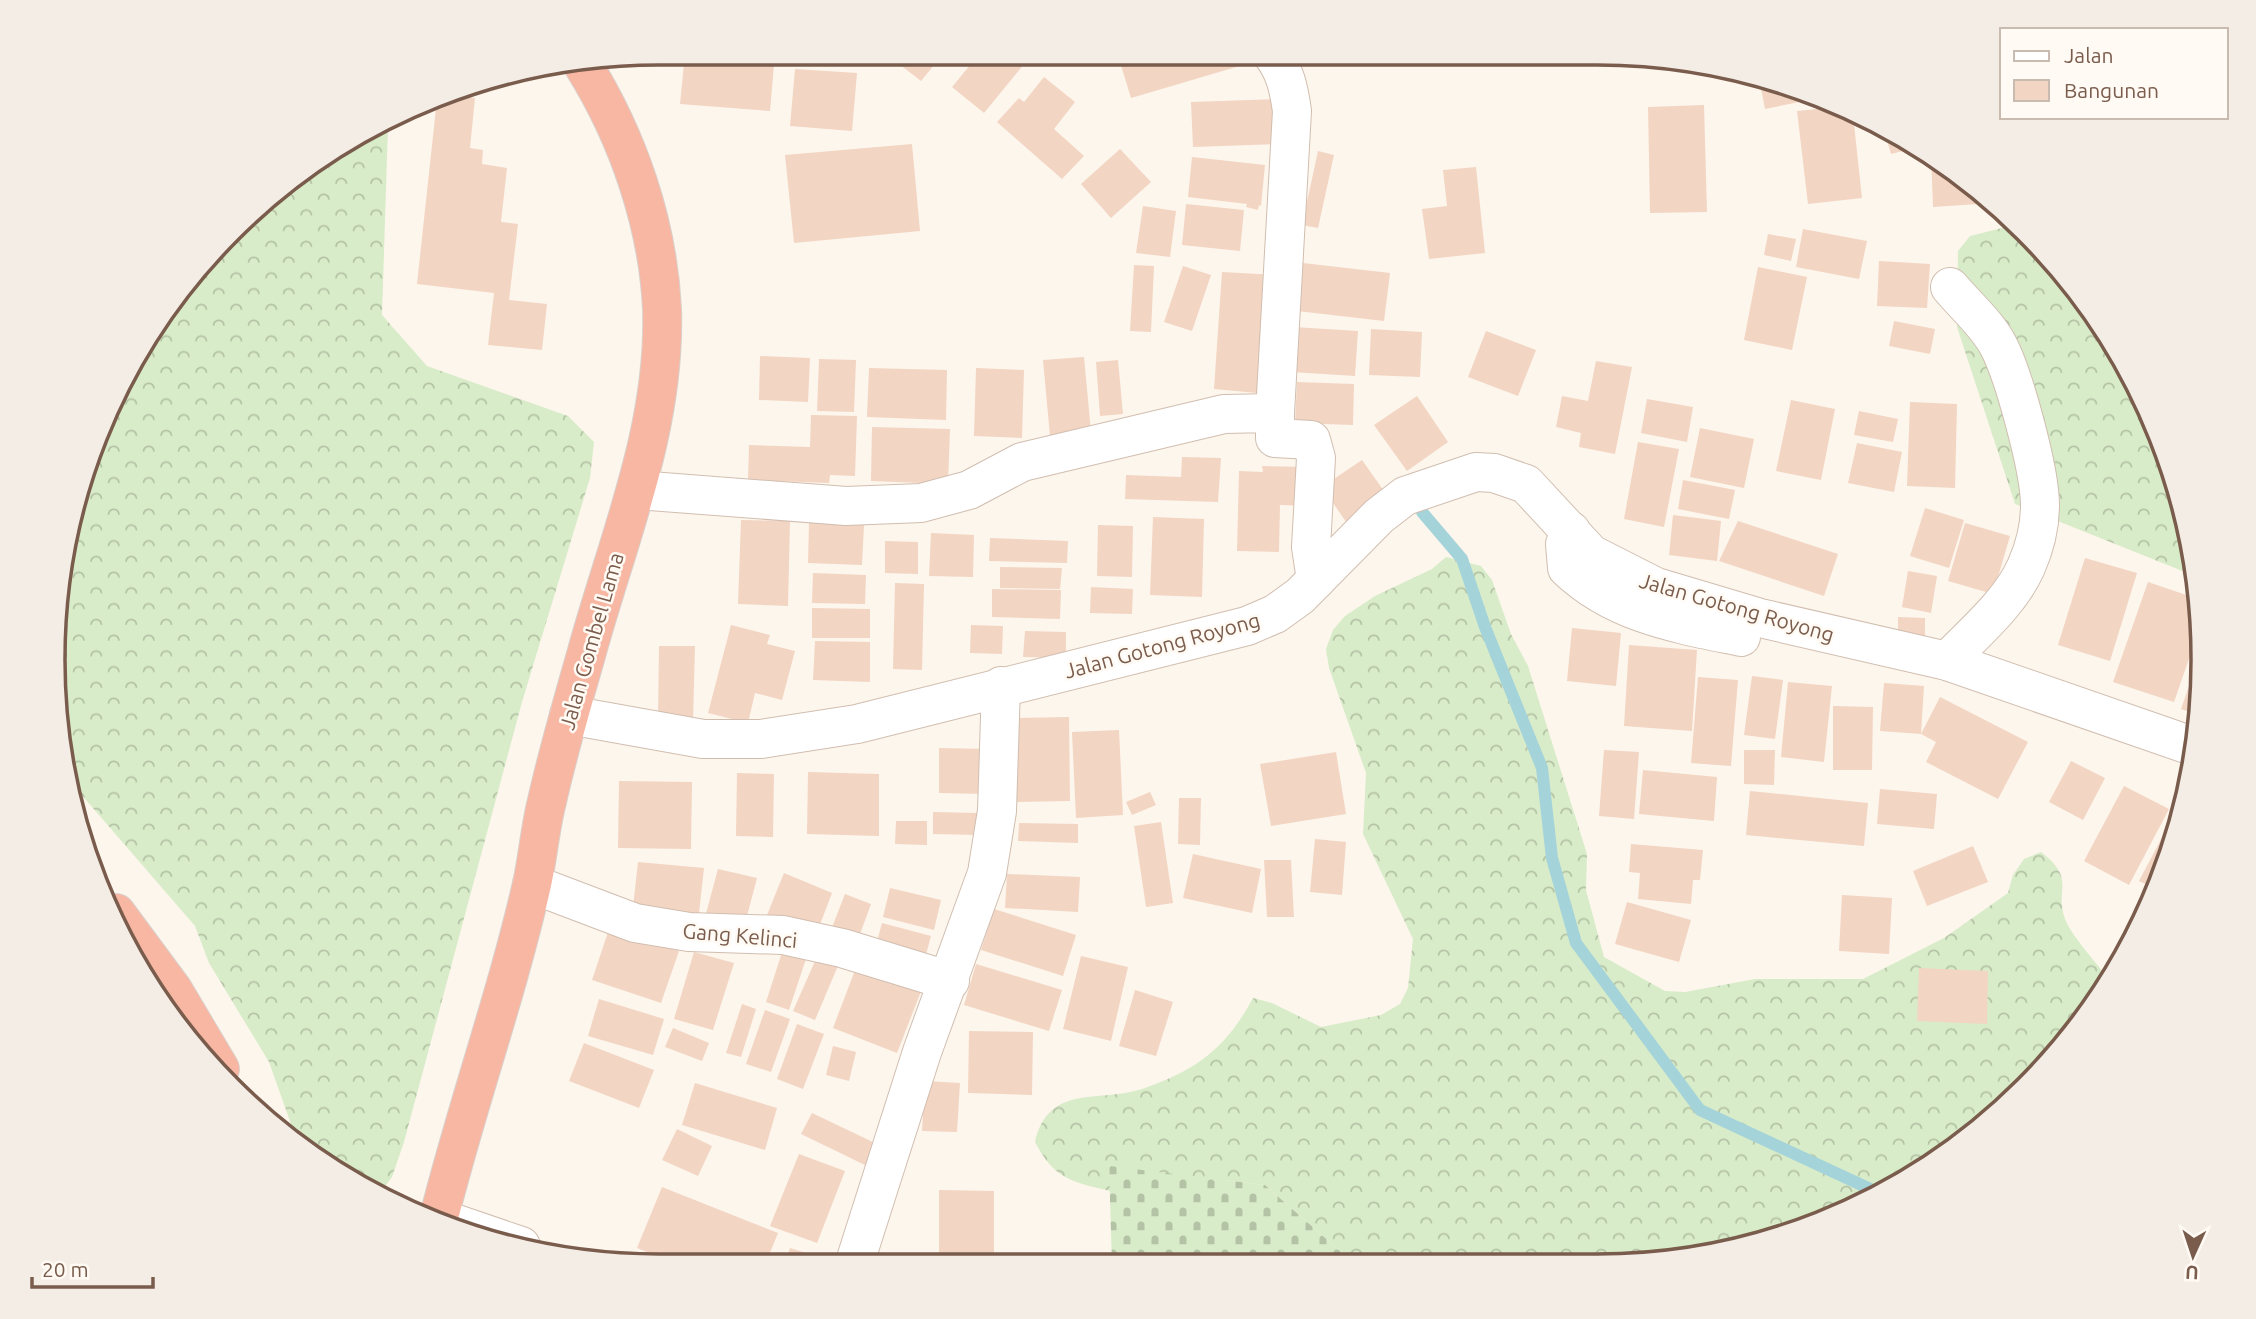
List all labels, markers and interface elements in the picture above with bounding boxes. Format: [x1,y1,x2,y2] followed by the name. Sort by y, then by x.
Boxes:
[2000,28,2228,119] legend
[2064,43,2113,67] text: Jalan
[2064,78,2159,102] text: Bangunan
[554,550,628,732] street label: Jalan Gombel Lama
[1637,568,1837,646] street label: Jalan Gotong Royong
[1062,607,1262,683] street label: Jalan Gotong Royong
[682,918,798,952] street label: Gang Kelinci
[2158,1221,2228,1291] north arrow
[32,1246,152,1290] scale bar
[42,1257,89,1281] text: 20 m
[2185,1262,2199,1284] text: U

